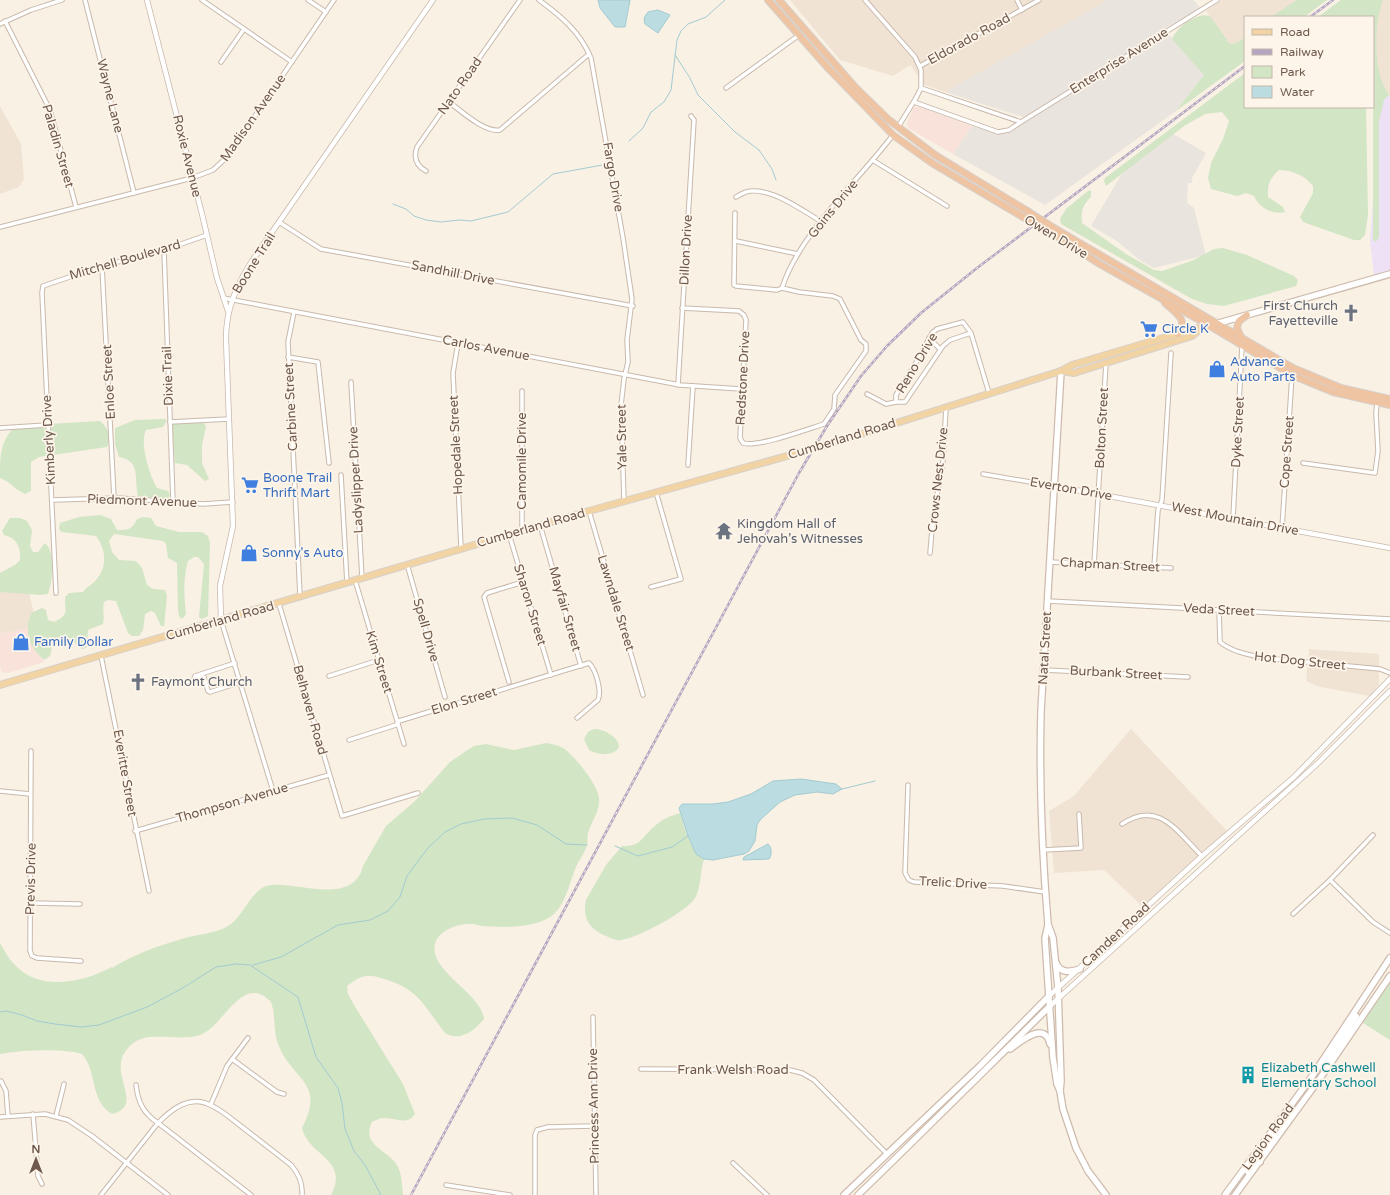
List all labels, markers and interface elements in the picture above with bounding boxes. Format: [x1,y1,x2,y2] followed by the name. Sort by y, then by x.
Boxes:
[925,10,1013,68] street label: Eldorado Road
[1244,16,1374,108] legend
[1067,24,1171,98] street label: Enterprise Avenue
[1280,25,1310,39] text: Road
[1280,45,1324,59] text: Railway
[434,54,486,118] street label: Nato Road
[93,57,127,135] street label: Wayne Lane
[1280,65,1306,79] text: Park
[217,71,289,165] street label: Madison Avenue
[1280,85,1315,99] text: Water
[38,102,78,190] street label: Paladin Street
[169,113,205,199] street label: Roxie Avenue
[599,141,627,213] street label: Fargo Drive
[805,177,861,241] street label: Goins Drive
[1021,212,1091,262] street label: Owen Drive
[676,214,696,286] street label: Dillon Drive
[229,229,279,297] street label: Boone Trail
[68,236,182,284] street label: Mitchell Boulevard
[410,257,496,289] street label: Sandhill Drive
[1263,298,1338,329] place label: First Church Fayetteville
[1341,303,1361,323] church icon: First Church Fayetteville
[1139,319,1159,339] supermarket icon: Circle K
[1162,321,1209,337] place label: Circle K
[733,330,753,426] street label: Redstone Drive
[893,330,941,396] street label: Reno Drive
[441,332,531,364] street label: Carlos Avenue
[99,344,119,420] street label: Enloe Street
[159,346,177,406] street label: Dixie Trail
[1230,354,1295,385] place label: Advance Auto Parts
[1207,359,1227,379] shop icon: Advance Auto Parts
[281,362,301,452] street label: Carbine Street
[1092,387,1112,469] street label: Bolton Street
[39,395,59,485] street label: Kimberly Drive
[445,395,467,495] street label: Hopedale Street
[1228,396,1248,468] street label: Dyke Street
[613,404,631,470] street label: Yale Street
[514,412,530,510] street label: Camomile Drive
[786,415,898,463] street label: Cumberland Road
[1276,415,1298,489] street label: Cope Street
[345,426,367,534] street label: Ladyslipper Drive
[925,427,951,533] street label: Crows Nest Drive
[263,470,332,501] place label: Boone Trail Thrift Mart
[1029,474,1113,504] street label: Everton Drive
[240,475,260,495] supermarket icon: Boone Trail Thrift Mart
[87,491,197,511] street label: Piedmont Avenue
[1170,499,1300,539] street label: West Mountain Drive
[475,505,587,551] street label: Cumberland Road
[737,516,863,547] place label: Kingdom Hall of Jehovah’s Witnesses
[714,521,734,541] temple icon: Kingdom Hall of Jehovah’s Witnesses
[239,543,259,563] shop icon: Sonny's Auto
[262,545,343,561] place label: Sonny's Auto
[594,553,638,653] street label: Lawndale Street
[1060,554,1160,576] street label: Chapman Street
[510,562,550,648] street label: Sharon Street
[545,565,585,653] street label: Mayfair Street
[409,596,443,664] street label: Spell Drive
[164,598,276,644] street label: Cumberland Road
[1183,600,1255,620] street label: Veda Street
[1035,611,1055,685] street label: Natal Street
[362,629,396,695] street label: Kim Street
[11,632,31,652] shop icon: Family Dollar
[34,634,113,650] place label: Family Dollar
[1253,648,1347,674] street label: Hot Dog Street
[290,663,330,757] street label: Belhaven Road
[1069,663,1163,683] street label: Burbank Street
[128,672,148,692] church icon: Faymont Church
[151,674,252,690] place label: Faymont Church
[429,683,499,719] street label: Elon Street
[109,728,141,818] street label: Everitte Street
[174,779,290,827] street label: Thompson Avenue
[22,843,40,915] street label: Previs Drive
[919,873,987,893] street label: Trelic Drive
[1078,899,1154,971] street label: Camden Road
[585,1048,603,1164] street label: Princess Ann Drive
[1261,1060,1376,1091] place label: Elizabeth Cashwell Elementary School
[677,1062,789,1078] street label: Frank Welsh Road
[1238,1065,1258,1085] building icon: Elizabeth Cashwell Elementary School
[1239,1101,1297,1173] street label: Legion Road
[16,1139,56,1179] north arrow
[32,1143,40,1156] text: N

